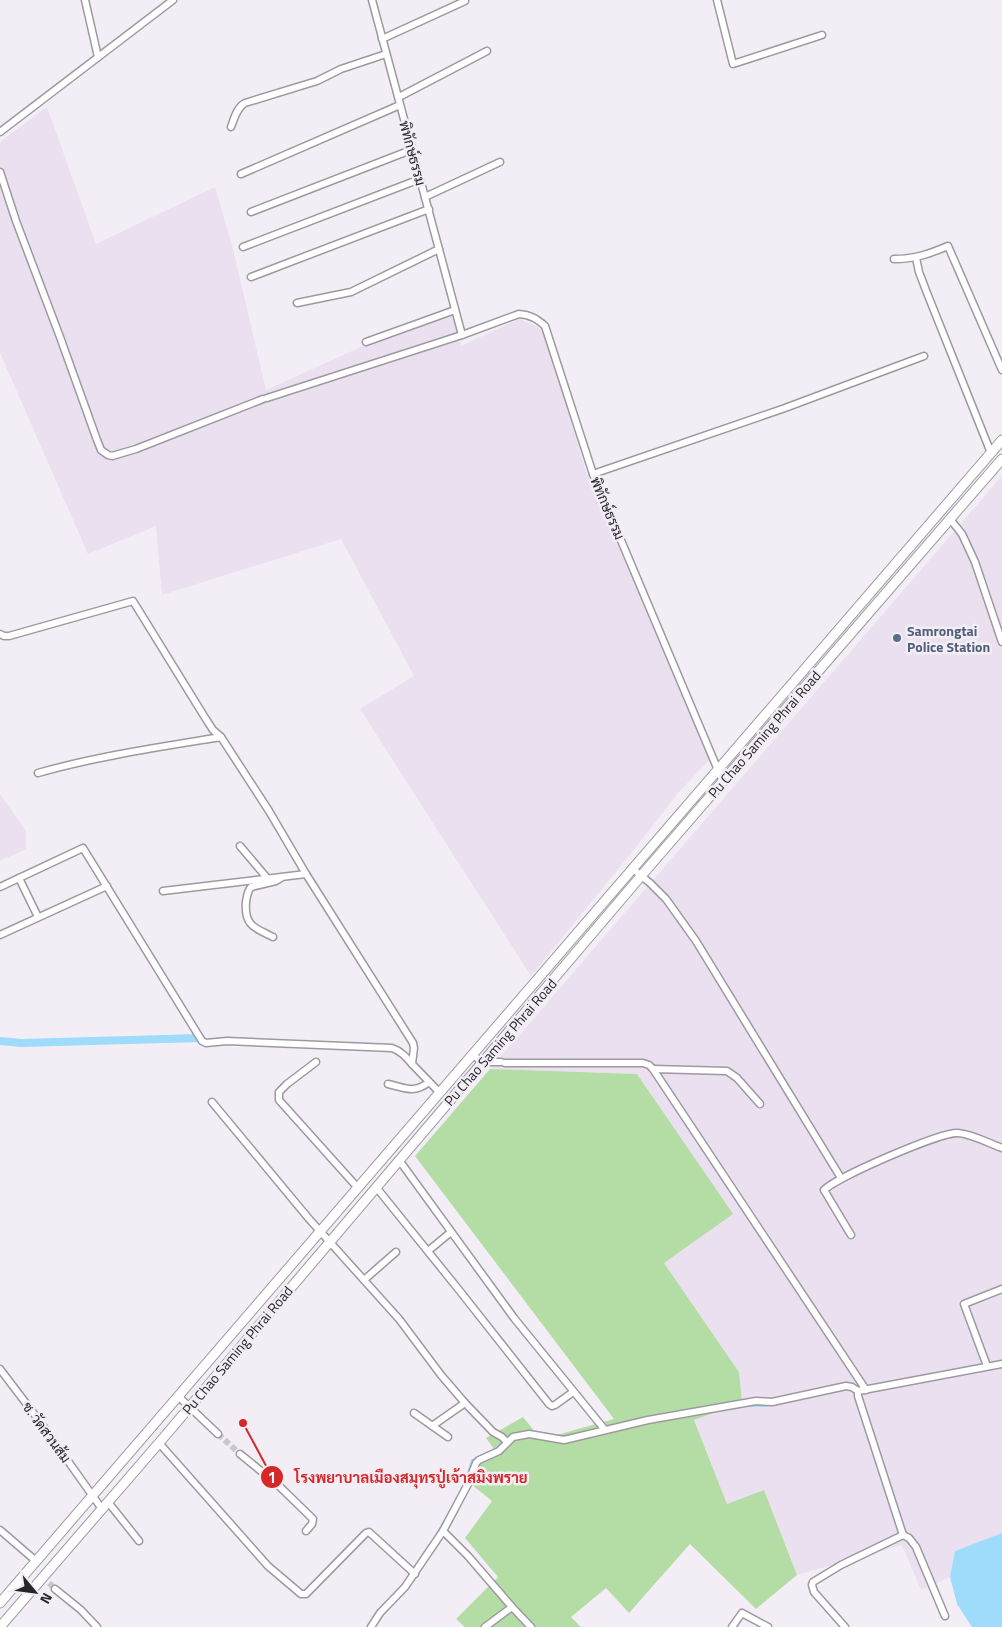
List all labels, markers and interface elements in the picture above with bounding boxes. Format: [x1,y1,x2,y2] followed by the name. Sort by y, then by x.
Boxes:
[394,118,432,188] street label: พิทักษ์ธรรม
[585,473,631,543] street label: พิทักษ์ธรรม
[907,620,990,657] place label: Samrongtai Police Station
[891,632,903,644] marker: Samrongtai Police Station
[703,666,825,802] street label: Pu Chao Saming Phrai Road
[439,974,561,1110] street label: Pu Chao Saming Phrai Road
[177,1281,297,1419] street label: Pu Chao Saming Phrai Road
[18,1397,76,1467] street label: ซ. วัดสวนส้ม
[260,1462,538,1492] callout: โรงพยาบาลเมืองสมุทรปู่เจ้าสมิงพราย
[268,1466,276,1489] text: 1
[293,1466,528,1489] text: โรงพยาบาลเมืองสมุทรปู่เจ้าสมิงพราย
[10,1567,60,1617] north arrow
[35,1589,58,1608] text: N

